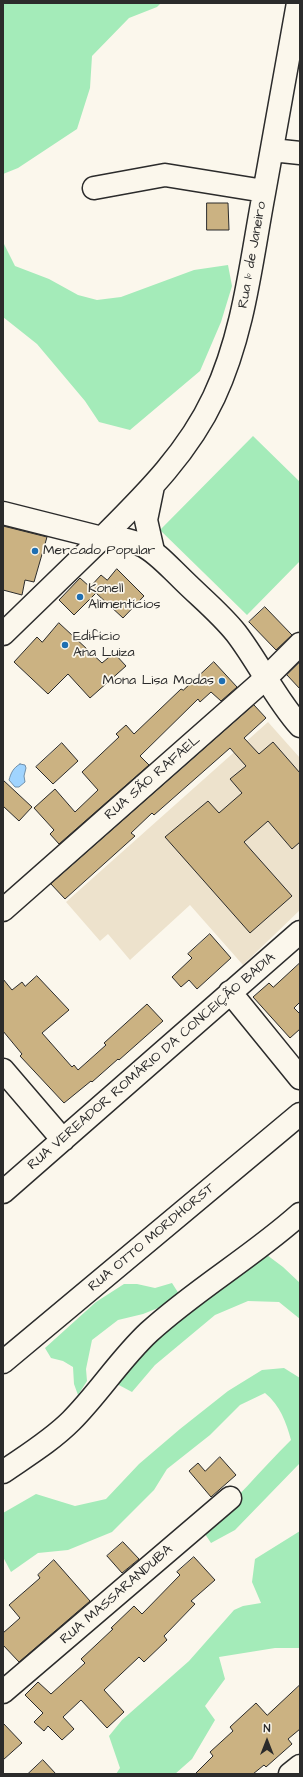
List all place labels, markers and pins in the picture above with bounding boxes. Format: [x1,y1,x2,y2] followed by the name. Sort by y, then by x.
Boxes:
[43,543,155,559] place label: Mercado Popular
[30,546,40,556] marker: Mercado Popular
[88,581,160,614] place label: Konell Alimentícios
[75,592,85,602] marker: Konell Alimentícios
[73,629,135,662] place label: Edifício Ana Luiza
[60,640,70,650] marker: Edifício Ana Luiza
[102,673,214,689] place label: Mona Lisa Modas
[217,676,227,686] marker: Mona Lisa Modas

